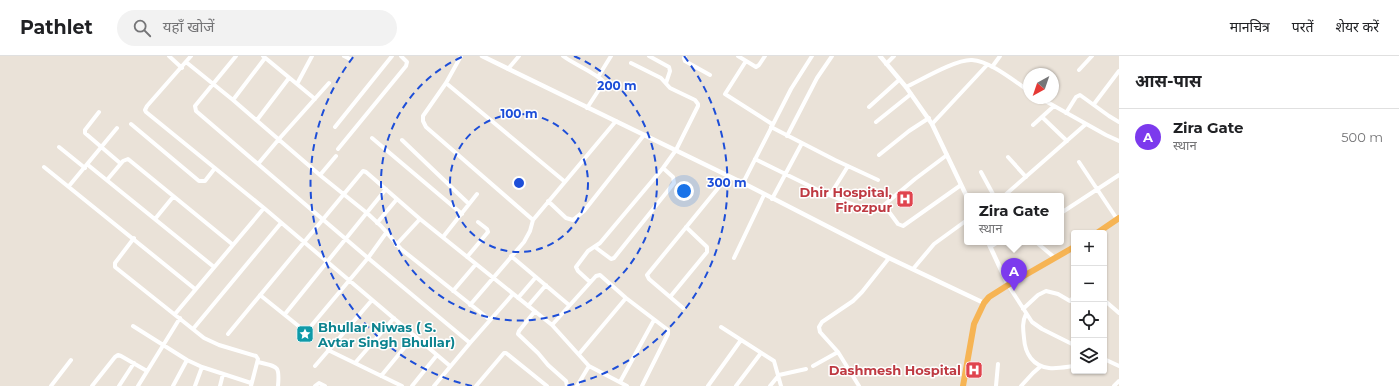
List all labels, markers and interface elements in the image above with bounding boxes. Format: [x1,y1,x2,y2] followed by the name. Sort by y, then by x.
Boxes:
[117,10,397,46] search box
[20,16,93,39] text: Pathlet
[131,17,153,39] icon: search
[163,17,214,36] text: यहाँ खोजें
[1230,18,1270,36] text: मानचित्र
[1292,18,1313,36] text: परतें
[1335,18,1379,36] text: शेयर करें
[1023,68,1059,104] north arrow
[1135,71,1202,91] text: आस-पास
[597,78,637,93] text: 200 m
[501,106,537,121] text: 100 m
[1173,118,1244,137] text: Zira Gate
[1143,129,1153,145] text: A
[1341,129,1383,145] text: 500 m
[1173,137,1197,153] text: स्थान
[706,175,747,190] text: 300 m
[512,176,526,190] centre of rings
[674,181,694,201] your location
[800,184,892,215] place label: Dhir Hospital, Firozpur
[895,189,915,209] hospital icon: Dhir Hospital, Firozpur
[964,193,1064,245] popup
[979,201,1049,220] text: Zira Gate
[979,220,1002,236] text: स्थान
[1071,230,1107,374] map controls
[1071,230,1107,266] button: +
[1001,258,1027,291] pin: A
[1071,266,1107,302] button: −
[1071,302,1107,338] button: locate
[317,319,455,350] place label: Bhullar Niwas ( S. Avtar Singh Bhullar)
[295,324,315,344] place icon: Bhullar Niwas ( S. Avtar Singh Bhullar)
[1071,338,1107,374] button: layers
[964,360,984,380] hospital icon: Dashmesh Hospital
[829,362,961,378] place label: Dashmesh Hospital

